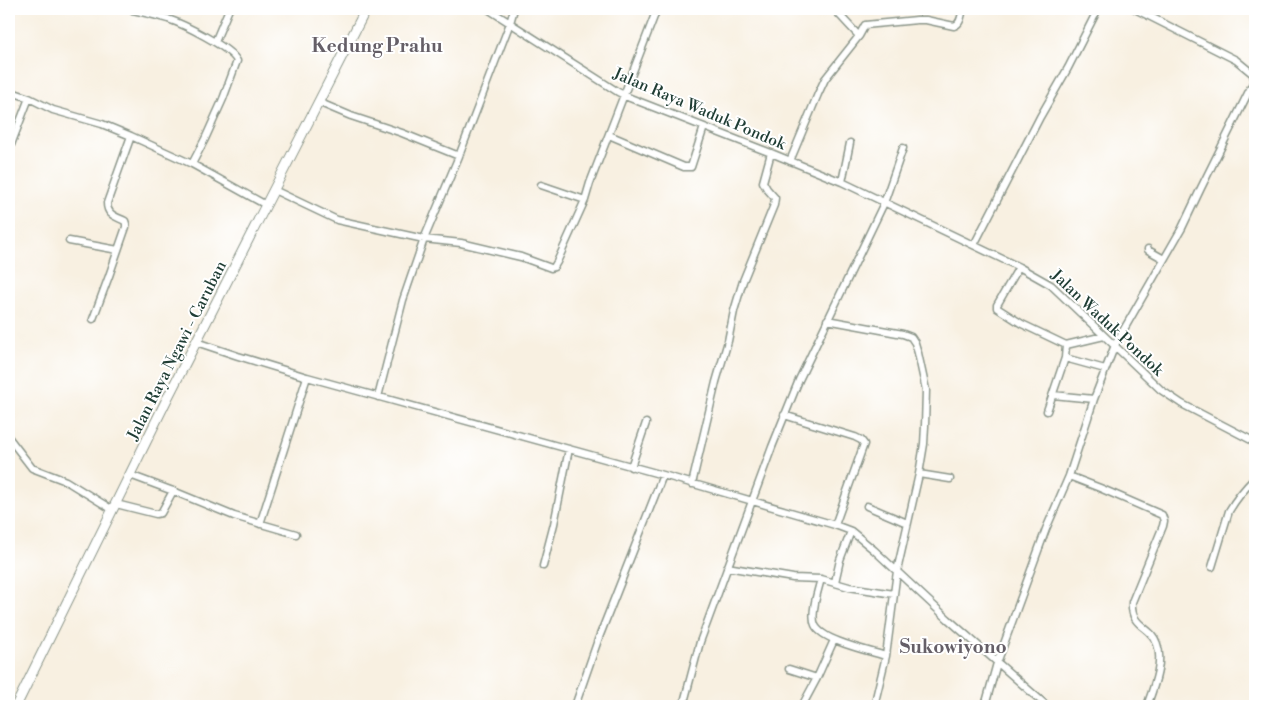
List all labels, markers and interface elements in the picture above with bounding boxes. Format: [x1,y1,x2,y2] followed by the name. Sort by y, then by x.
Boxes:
[311,34,443,58] district label: Kedung Prahu
[609,63,790,155] street label: Jalan Raya Waduk Pondok
[122,257,231,444] street label: Jalan Raya Ngawi - Caruban
[1046,265,1169,381] street label: Jalan Waduk Pondok
[899,635,1007,659] district label: Sukowiyono

